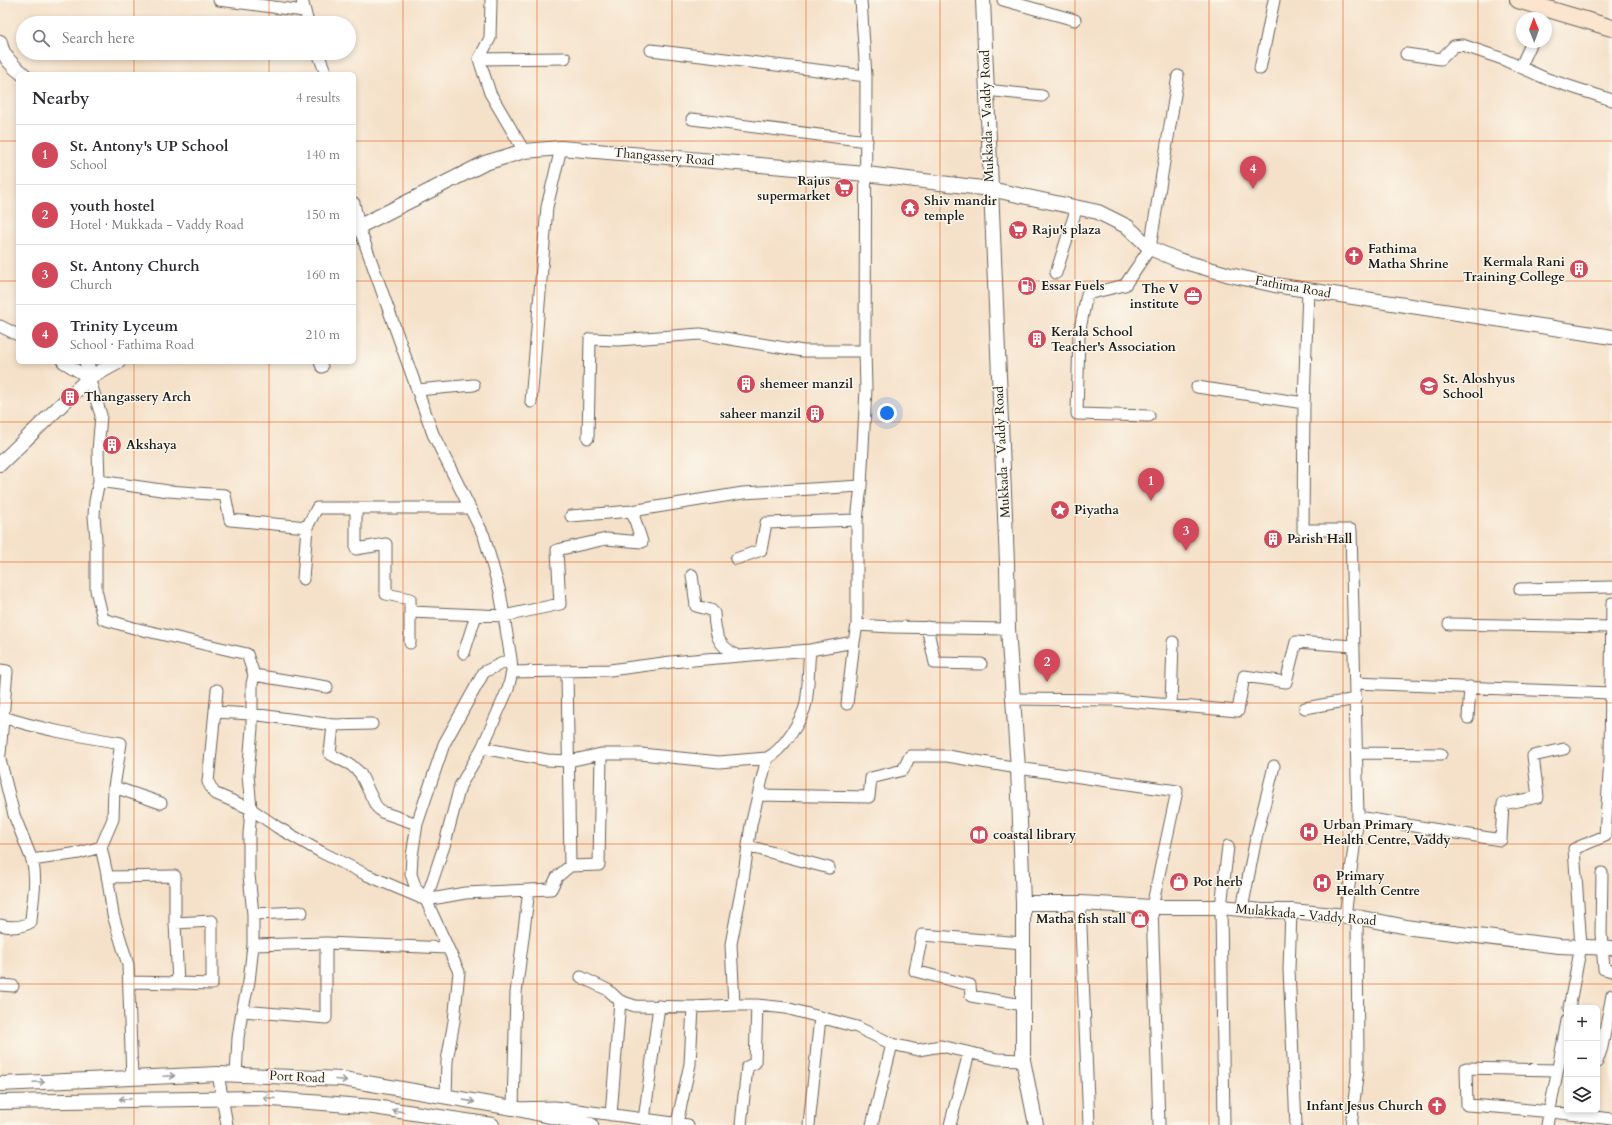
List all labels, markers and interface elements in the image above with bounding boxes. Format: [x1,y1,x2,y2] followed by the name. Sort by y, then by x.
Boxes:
[1516,12,1552,48] north arrow
[16,16,356,60] search box
[30,27,52,49] icon: search
[62,28,135,48] text: Search here
[976,50,998,182] street label: Mukkada - Vaddy Road
[32,87,89,110] text: Nearby
[296,89,340,107] text: 4 results
[70,136,228,156] text: St. Antony's UP School
[613,144,715,170] street label: Thangassery Road
[42,146,48,164] text: 1
[306,146,340,164] text: 140 m
[70,156,107,174] text: School
[1240,156,1266,189] pin: 4
[757,172,830,205] place label: Rajus supermarket
[833,177,855,199] supermarket icon: Rajus supermarket
[924,192,998,225] place label: Shiv mandir temple
[70,196,155,216] text: youth hostel
[899,197,921,219] temple icon: Shiv mandir temple
[42,206,48,224] text: 2
[306,206,340,224] text: 150 m
[70,216,244,234] text: Hotel · Mukkada - Vaddy Road
[1007,219,1029,241] supermarket icon: Raju's plaza
[1032,221,1102,239] place label: Raju's plaza
[1368,240,1449,273] place label: Fathima Matha Shrine
[1343,245,1365,267] church icon: Fathima Matha Shrine
[1463,253,1565,286] place label: Kermala Rani Training College
[70,256,200,276] text: St. Antony Church
[1568,258,1590,280] building icon: Kermala Rani Training College
[42,266,48,284] text: 3
[306,266,340,284] text: 160 m
[1254,271,1332,303] street label: Fathima Road
[1016,275,1038,297] fuel station icon: Essar Fuels
[70,276,112,294] text: Church
[1041,277,1105,295] place label: Essar Fuels
[1130,280,1180,313] place label: The V institute
[1182,285,1204,307] office icon: The V institute
[70,316,178,336] text: Trinity Lyceum
[1051,323,1177,356] place label: Kerala School Teacher's Association
[42,326,48,344] text: 4
[306,326,340,344] text: 210 m
[1026,328,1048,350] building icon: Kerala School Teacher's Association
[70,336,194,354] text: School · Fathima Road
[1443,370,1515,403] place label: St. Aloshyus School
[735,373,757,395] building icon: shemeer manzil
[760,375,853,393] place label: shemeer manzil
[1418,375,1440,397] school or university icon: St. Aloshyus School
[990,385,1014,518] street label: Mukkada - Vaddy Road
[59,386,81,408] building icon: Thangassery Arch
[84,388,191,406] place label: Thangassery Arch
[804,403,826,425] building icon: saheer manzil
[877,403,897,423] your location
[720,405,801,423] place label: saheer manzil
[101,434,123,456] building icon: Akshaya
[126,436,177,454] place label: Akshaya
[1138,468,1164,501] pin: 1
[1049,499,1071,521] place icon: Piyatha
[1074,501,1119,519] place label: Piyatha
[1173,518,1199,551] pin: 3
[1262,528,1284,550] building icon: Parish Hall
[1287,530,1353,548] place label: Parish Hall
[1034,649,1060,682] pin: 2
[1323,816,1451,849] place label: Urban Primary Health Centre, Vaddy
[1298,821,1320,843] hospital icon: Urban Primary Health Centre, Vaddy
[968,824,990,846] library icon: coastal library
[993,826,1077,844] place label: coastal library
[1336,867,1420,900] place label: Primary Health Centre
[1168,871,1190,893] shop icon: Pot herb
[1311,872,1333,894] hospital icon: Primary Health Centre
[1193,873,1243,891] place label: Pot herb
[1235,900,1377,930] street label: Mulakkada - Vaddy Road
[1129,908,1151,930] shop icon: Matha fish stall
[1036,910,1126,928] place label: Matha fish stall
[1564,1005,1600,1113] map controls
[1564,1005,1600,1041] button: +
[1564,1041,1600,1077] button: −
[269,1067,325,1087] street label: Port Road
[162,1072,175,1079] one-way arrow
[334,1076,347,1083] one-way arrow
[1564,1077,1600,1113] button: layers
[32,1078,45,1086] one-way arrow
[119,1095,132,1103] one-way arrow
[262,1095,275,1102] one-way arrow
[1426,1095,1448,1117] church icon: Infant Jesus Church
[462,1097,475,1105] one-way arrow
[1306,1097,1423,1115] place label: Infant Jesus Church
[392,1107,405,1115] one-way arrow

